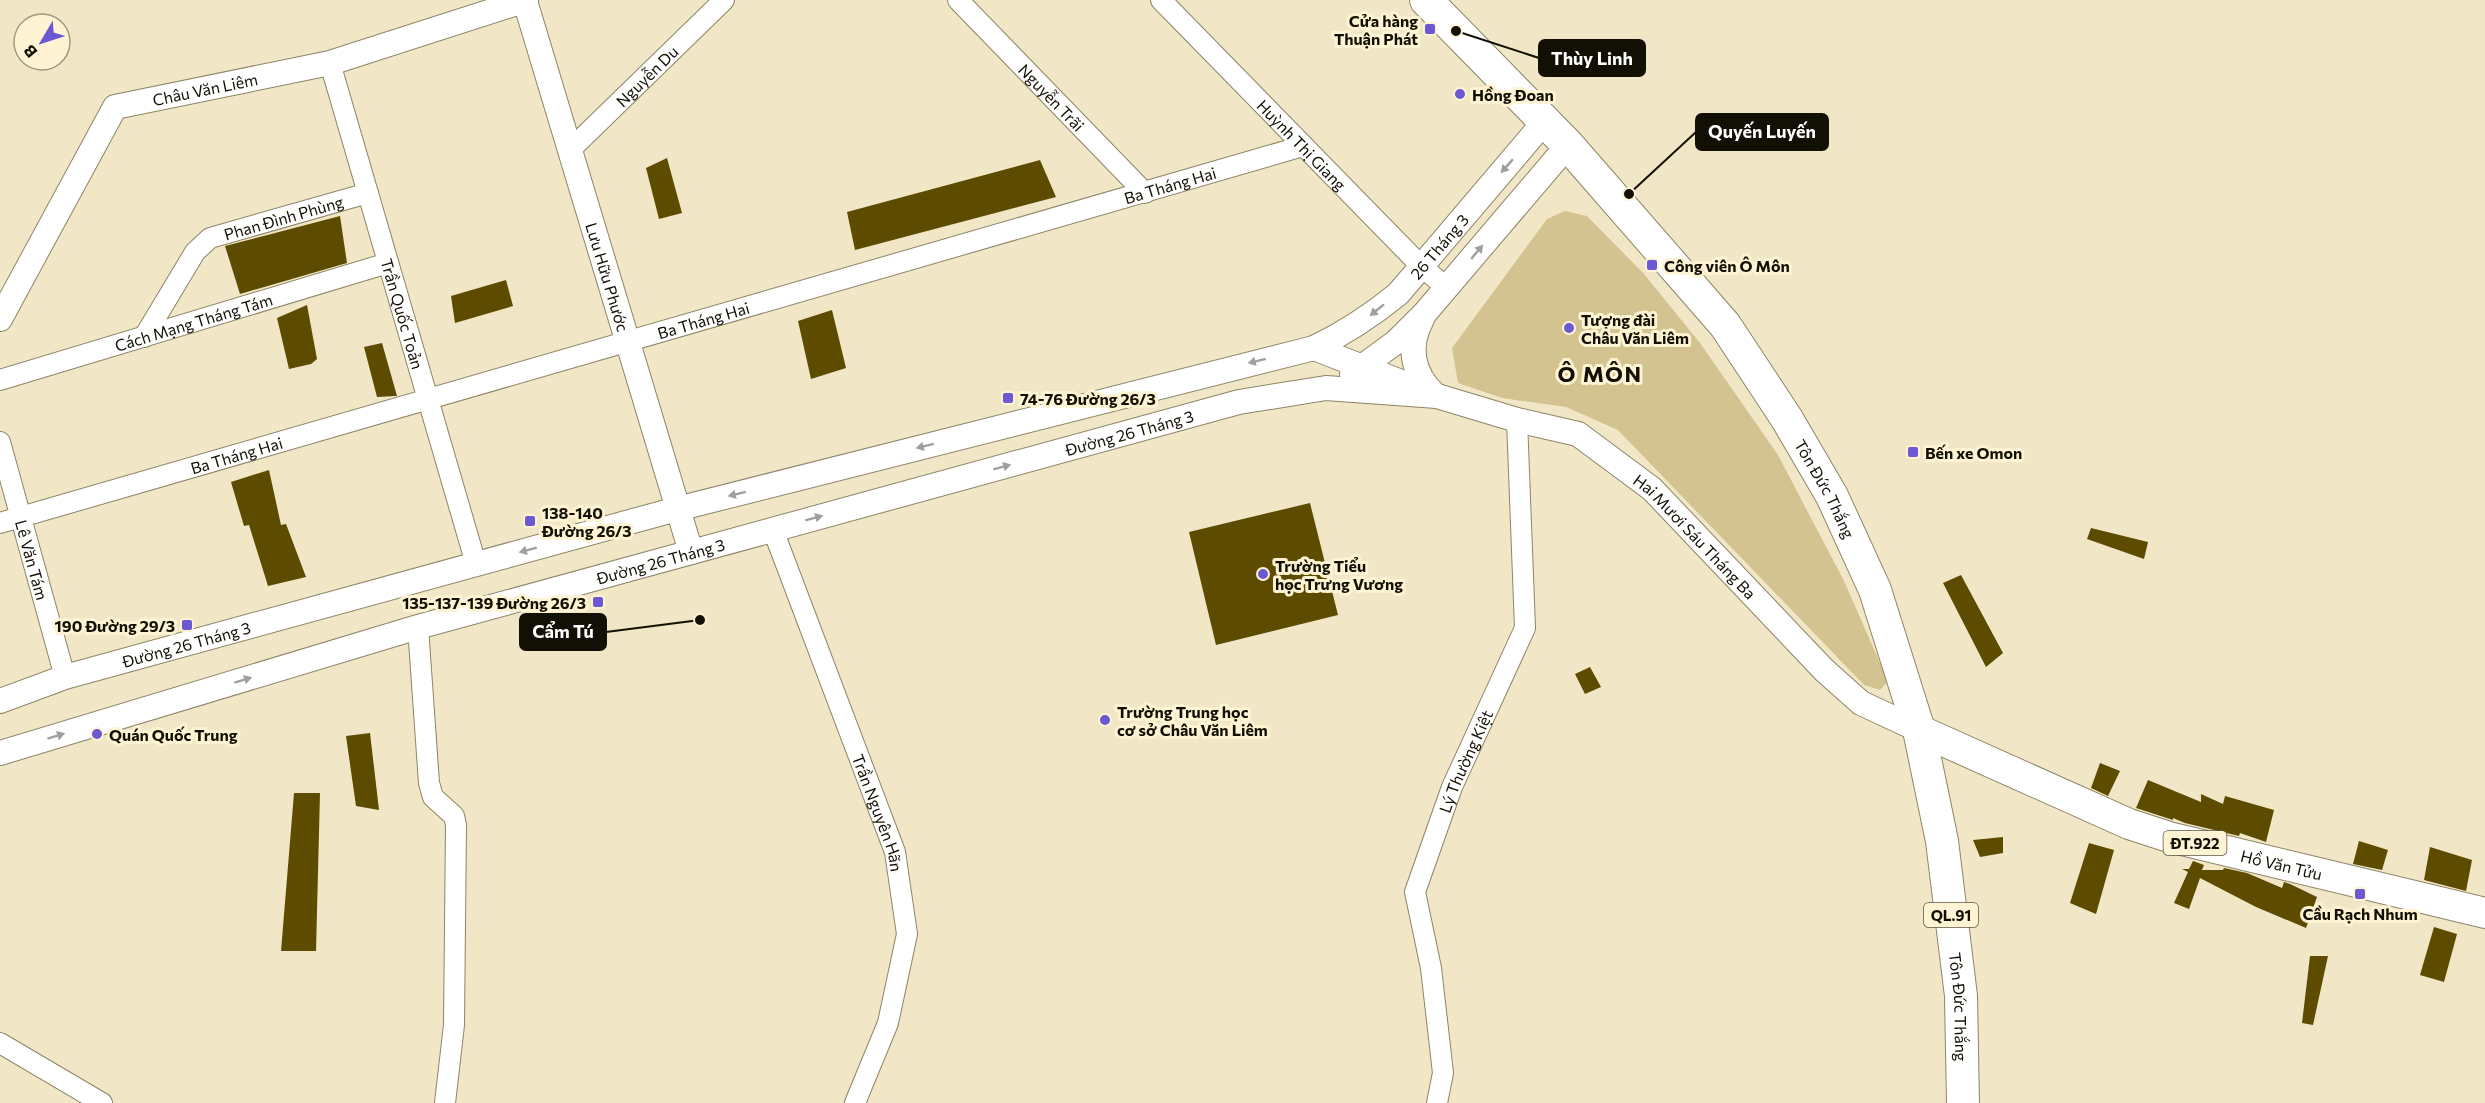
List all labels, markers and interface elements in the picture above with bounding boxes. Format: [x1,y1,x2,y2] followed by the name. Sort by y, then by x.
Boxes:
[1334,11,1418,49] place label: Cửa hàng Thuận Phát
[12,12,72,72] north arrow
[1423,22,1437,36] marker: Cửa hàng Thuận Phát
[1539,40,1645,76] callout: Thùy Linh
[19,41,41,62] text: B
[611,41,681,110] street label: Nguyễn Du
[1551,47,1633,69] text: Thùy Linh
[1015,59,1089,134] street label: Nguyễn Trãi
[151,69,259,109] street label: Châu Văn Liêm
[1472,85,1554,104] place label: Hồng Đoan
[1453,87,1467,101] marker: Hồng Đoan
[1254,95,1351,194] street label: Huỳnh Thị Giang
[1696,114,1828,150] callout: Quyến Luyến
[1708,120,1816,142] text: Quyến Luyến
[1501,158,1514,173] one-way arrow
[1122,162,1218,207] street label: Ba Tháng Hai
[222,191,346,243] street label: Phan Đình Phùng
[1406,210,1472,282] street label: 26 Tháng 3
[583,220,633,334] street label: Lưu Hữu Phước
[1470,245,1483,260] one-way arrow
[378,256,428,371] street label: Trần Quốc Toản
[1664,256,1790,275] place label: Công viên Ô Môn
[1645,258,1659,272] marker: Công viên Ô Môn
[112,289,274,354] street label: Cách Mạng Tháng Tám
[655,297,751,342] street label: Ba Tháng Hai
[1369,304,1385,317] one-way arrow
[1581,310,1689,347] place label: Tượng đài Châu Văn Liêm
[1562,321,1576,335] marker: Tượng đài Châu Văn Liêm
[1248,357,1266,367] one-way arrow
[1558,360,1642,387] district label: Ô MÔN
[1020,389,1156,408] place label: 74-76 Đường 26/3
[1001,391,1015,405] marker: 74-76 Đường 26/3
[1062,405,1196,459] street label: Đường 26 Tháng 3
[188,432,285,477] street label: Ba Tháng Hai
[1791,436,1860,541] street label: Tôn Đức Thắng
[916,441,935,451] one-way arrow
[1925,443,2022,462] place label: Bến xe Omon
[1906,445,1920,459] marker: Bến xe Omon
[994,462,1012,471] one-way arrow
[1630,469,1760,602] street label: Hai Mươi Sáu Tháng Ba
[727,490,745,499] one-way arrow
[541,503,632,540] place label: 138-140 Đường 26/3
[805,513,823,523] one-way arrow
[523,514,537,528] marker: 138-140 Đường 26/3
[12,517,53,602] street label: Lê Văn Tám
[593,534,727,587] street label: Đường 26 Tháng 3
[519,546,537,555] one-way arrow
[1275,556,1403,594] place label: Trường Tiểu học Trưng Vương
[1256,567,1270,581] marker: Trường Tiểu học Trưng Vương
[402,593,586,612] place label: 135-137-139 Đường 26/3
[591,595,605,609] marker: 135-137-139 Đường 26/3
[520,614,606,650] callout: Cẩm Tú
[55,616,175,635] place label: 190 Đường 29/3
[119,617,253,671] street label: Đường 26 Tháng 3
[180,618,194,632] marker: 190 Đường 29/3
[532,620,594,642] text: Cẩm Tú
[234,675,252,684] one-way arrow
[1117,702,1268,739] place label: Trường Trung học cơ sở Châu Văn Liêm
[1434,706,1496,815] street label: Lý Thường Kiệt
[1098,713,1112,727] marker: Trường Trung học cơ sở Châu Văn Liêm
[109,725,238,744] place label: Quán Quốc Trung
[90,727,104,741] marker: Quán Quốc Trung
[47,731,65,740] one-way arrow
[849,751,907,873] street label: Trần Nguyên Hãn
[2164,831,2226,855] road number: ĐT.922
[2239,845,2324,883] street label: Hồ Văn Tửu
[2353,887,2367,901] marker: Cầu Rạch Nhum
[1924,903,1978,927] road number: QL.91
[2302,904,2418,924] place label: Cầu Rạch Nhum
[1946,951,1972,1062] street label: Tôn Đức Thắng

